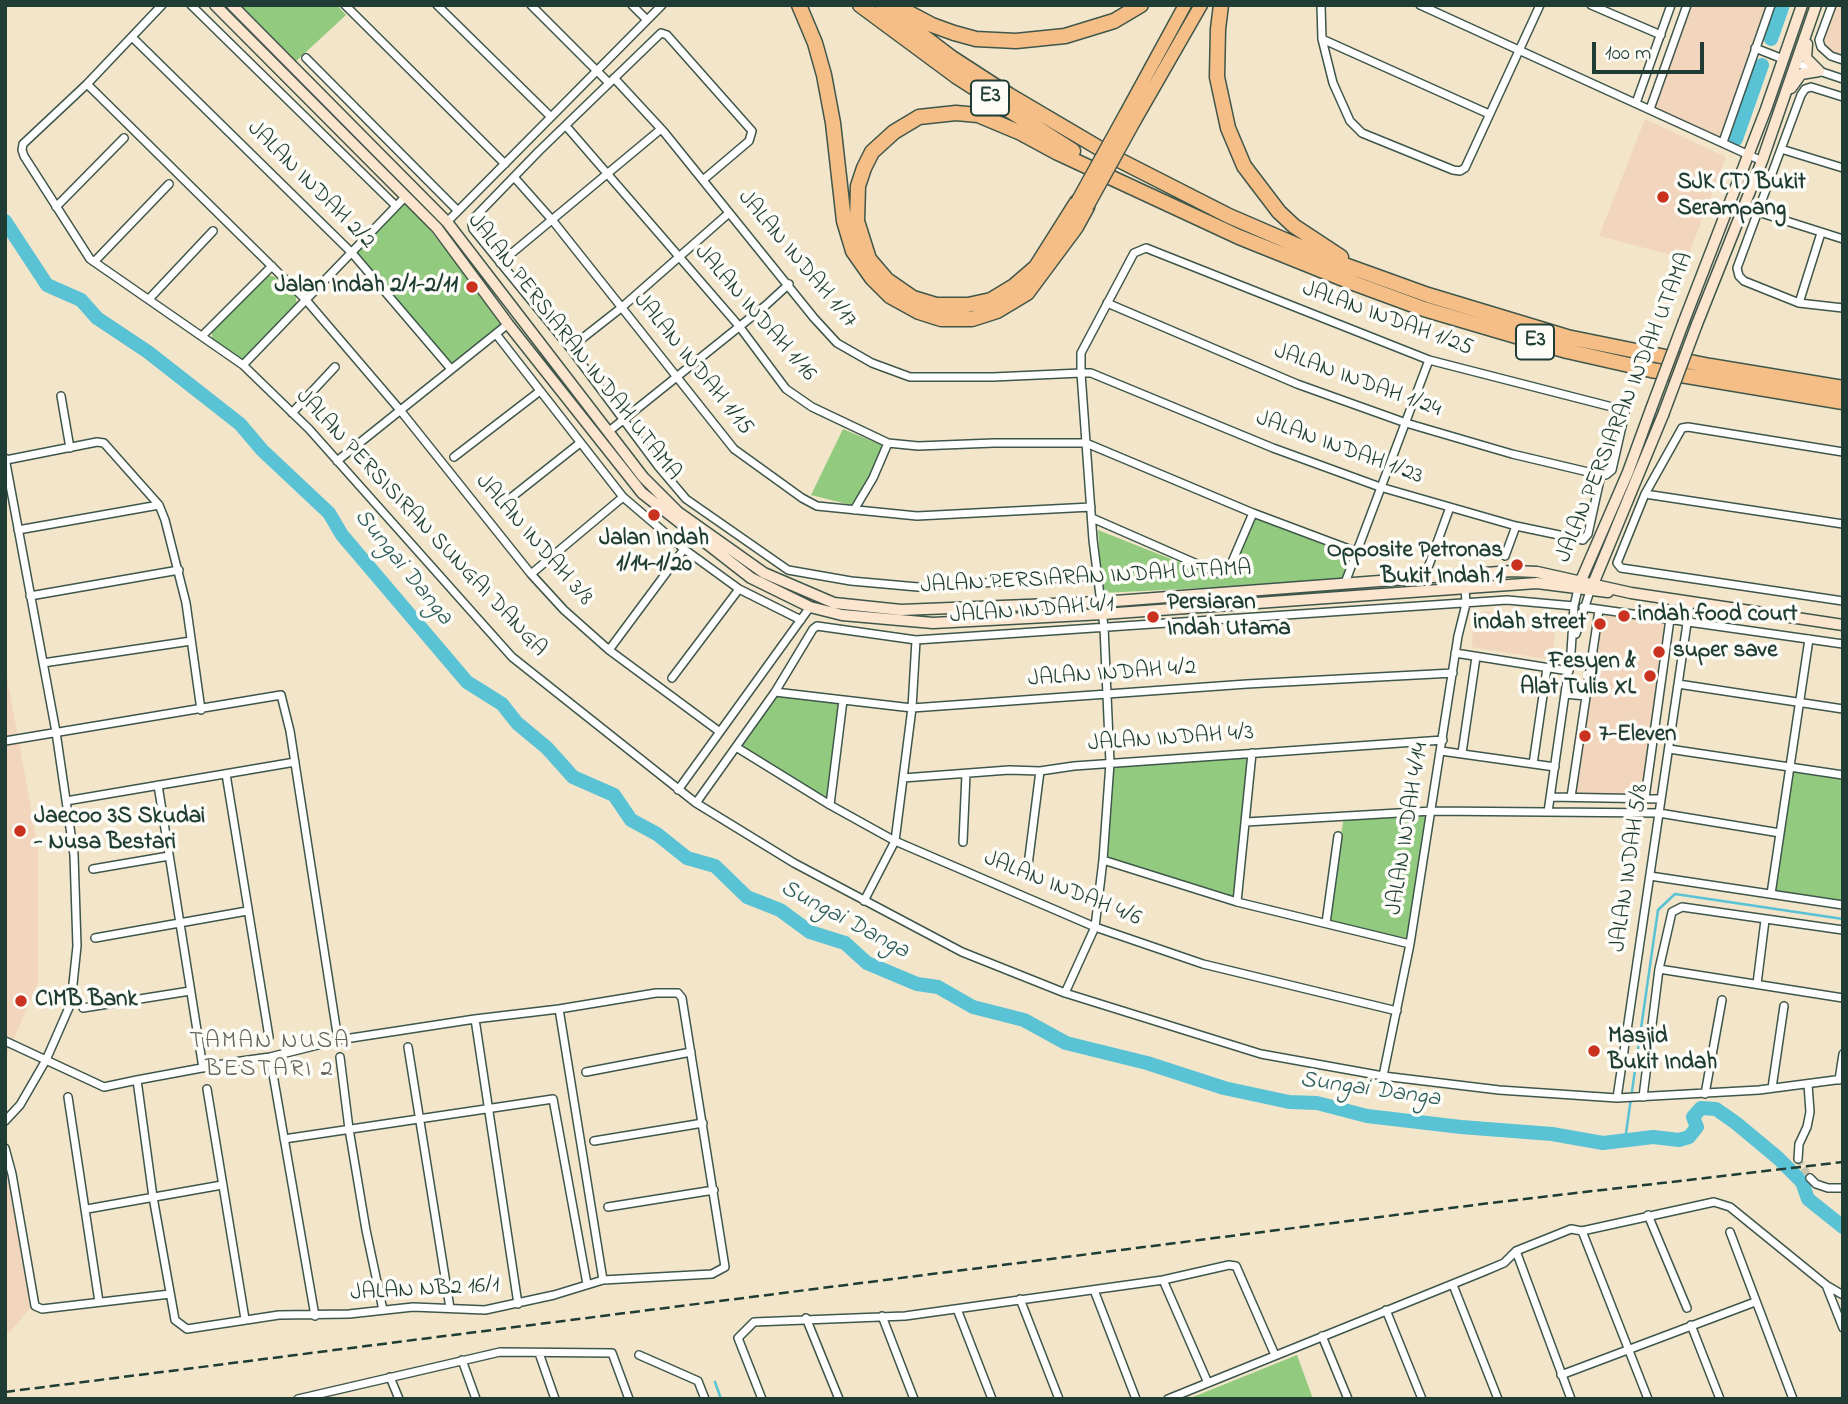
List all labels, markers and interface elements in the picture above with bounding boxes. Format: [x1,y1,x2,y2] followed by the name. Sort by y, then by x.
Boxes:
[1596,28,1708,72] scale bar
[1605,39,1651,69] text: 100 m
[971,80,1009,116] road number: E3
[240,116,380,256] street label: JALAN INDAH 2/2
[1677,170,1806,224] place label: SJK (T) Bukit Serampang
[730,185,862,335] street label: JALAN INDAH 1/17
[1655,189,1671,205] marker: SJK (T) Bukit Serampang
[460,209,686,487] street label: JALAN PERSIARAN INDAH UTAMA
[687,240,821,388] street label: JALAN INDAH 1/16
[1551,249,1701,567] street label: JALAN PERSIARAN INDAH UTAMA
[275,273,458,301] place label: Jalan Indah 2/1-2/11
[1298,276,1476,364] street label: JALAN INDAH 1/25
[464,279,480,295] marker: Jalan Indah 2/1-2/11
[626,288,758,442] street label: JALAN INDAH 1/15
[1516,324,1554,360] road number: E3
[1270,339,1444,425] street label: JALAN INDAH 1/24
[288,384,552,664] street label: JALAN PERSISIRAN SUNGAI DANGA
[1252,406,1426,492] street label: JALAN INDAH 1/23
[468,469,598,613] street label: JALAN INDAH 3/8
[346,504,458,632] water label: Sungai Danga
[646,507,662,523] marker: Jalan Indah 1/14-1/20
[599,526,709,580] place label: Jalan Indah 1/14-1/20
[1327,538,1503,592] place label: Opposite Petronas Bukit Indah 1
[920,557,1252,601] street label: JALAN PERSIARAN INDAH UTAMA
[1509,557,1525,573] marker: Opposite Petronas Bukit Indah 1
[1167,590,1291,644] place label: Persiaran Indah Utama
[949,593,1115,631] street label: JALAN INDAH 4/1
[1638,602,1798,630] place label: indah food court
[1616,608,1632,624] marker: indah food court
[1145,609,1161,625] marker: Persiaran Indah Utama
[1474,610,1586,638] place label: indah street
[1592,616,1608,632] marker: indah street
[1673,638,1777,666] place label: super save
[1651,644,1667,660] marker: super save
[1520,649,1636,703] place label: Fesyen & Alat Tulis XL
[1027,655,1197,695] street label: JALAN INDAH 4/2
[1642,668,1658,684] marker: Fesyen & Alat Tulis XL
[1087,720,1255,760] street label: JALAN INDAH 4/3
[1599,722,1676,750] place label: 7-Eleven
[1577,728,1593,744] marker: 7-Eleven
[1382,741,1436,917] street label: JALAN INDAH 4/14
[1606,782,1656,954] street label: JALAN INDAH 5/8
[34,804,205,858] place label: Jaecoo 3S Skudai - Nusa Bestari
[12,823,28,839] marker: Jaecoo 3S Skudai - Nusa Bestari
[979,846,1145,934] street label: JALAN INDAH 4/6
[775,875,913,967] water label: Sungai Danga
[35,987,138,1015] place label: CIMB Bank
[13,993,29,1009] marker: CIMB Bank
[1608,1024,1717,1078] place label: Masjid Bukit Indah
[190,1029,350,1085] district label: TAMAN NUSA BESTARI 2
[1586,1043,1602,1059] marker: Masjid Bukit Indah
[1298,1067,1442,1115] water label: Sungai Danga
[350,1273,500,1309] street label: JALAN NB2 16/1

